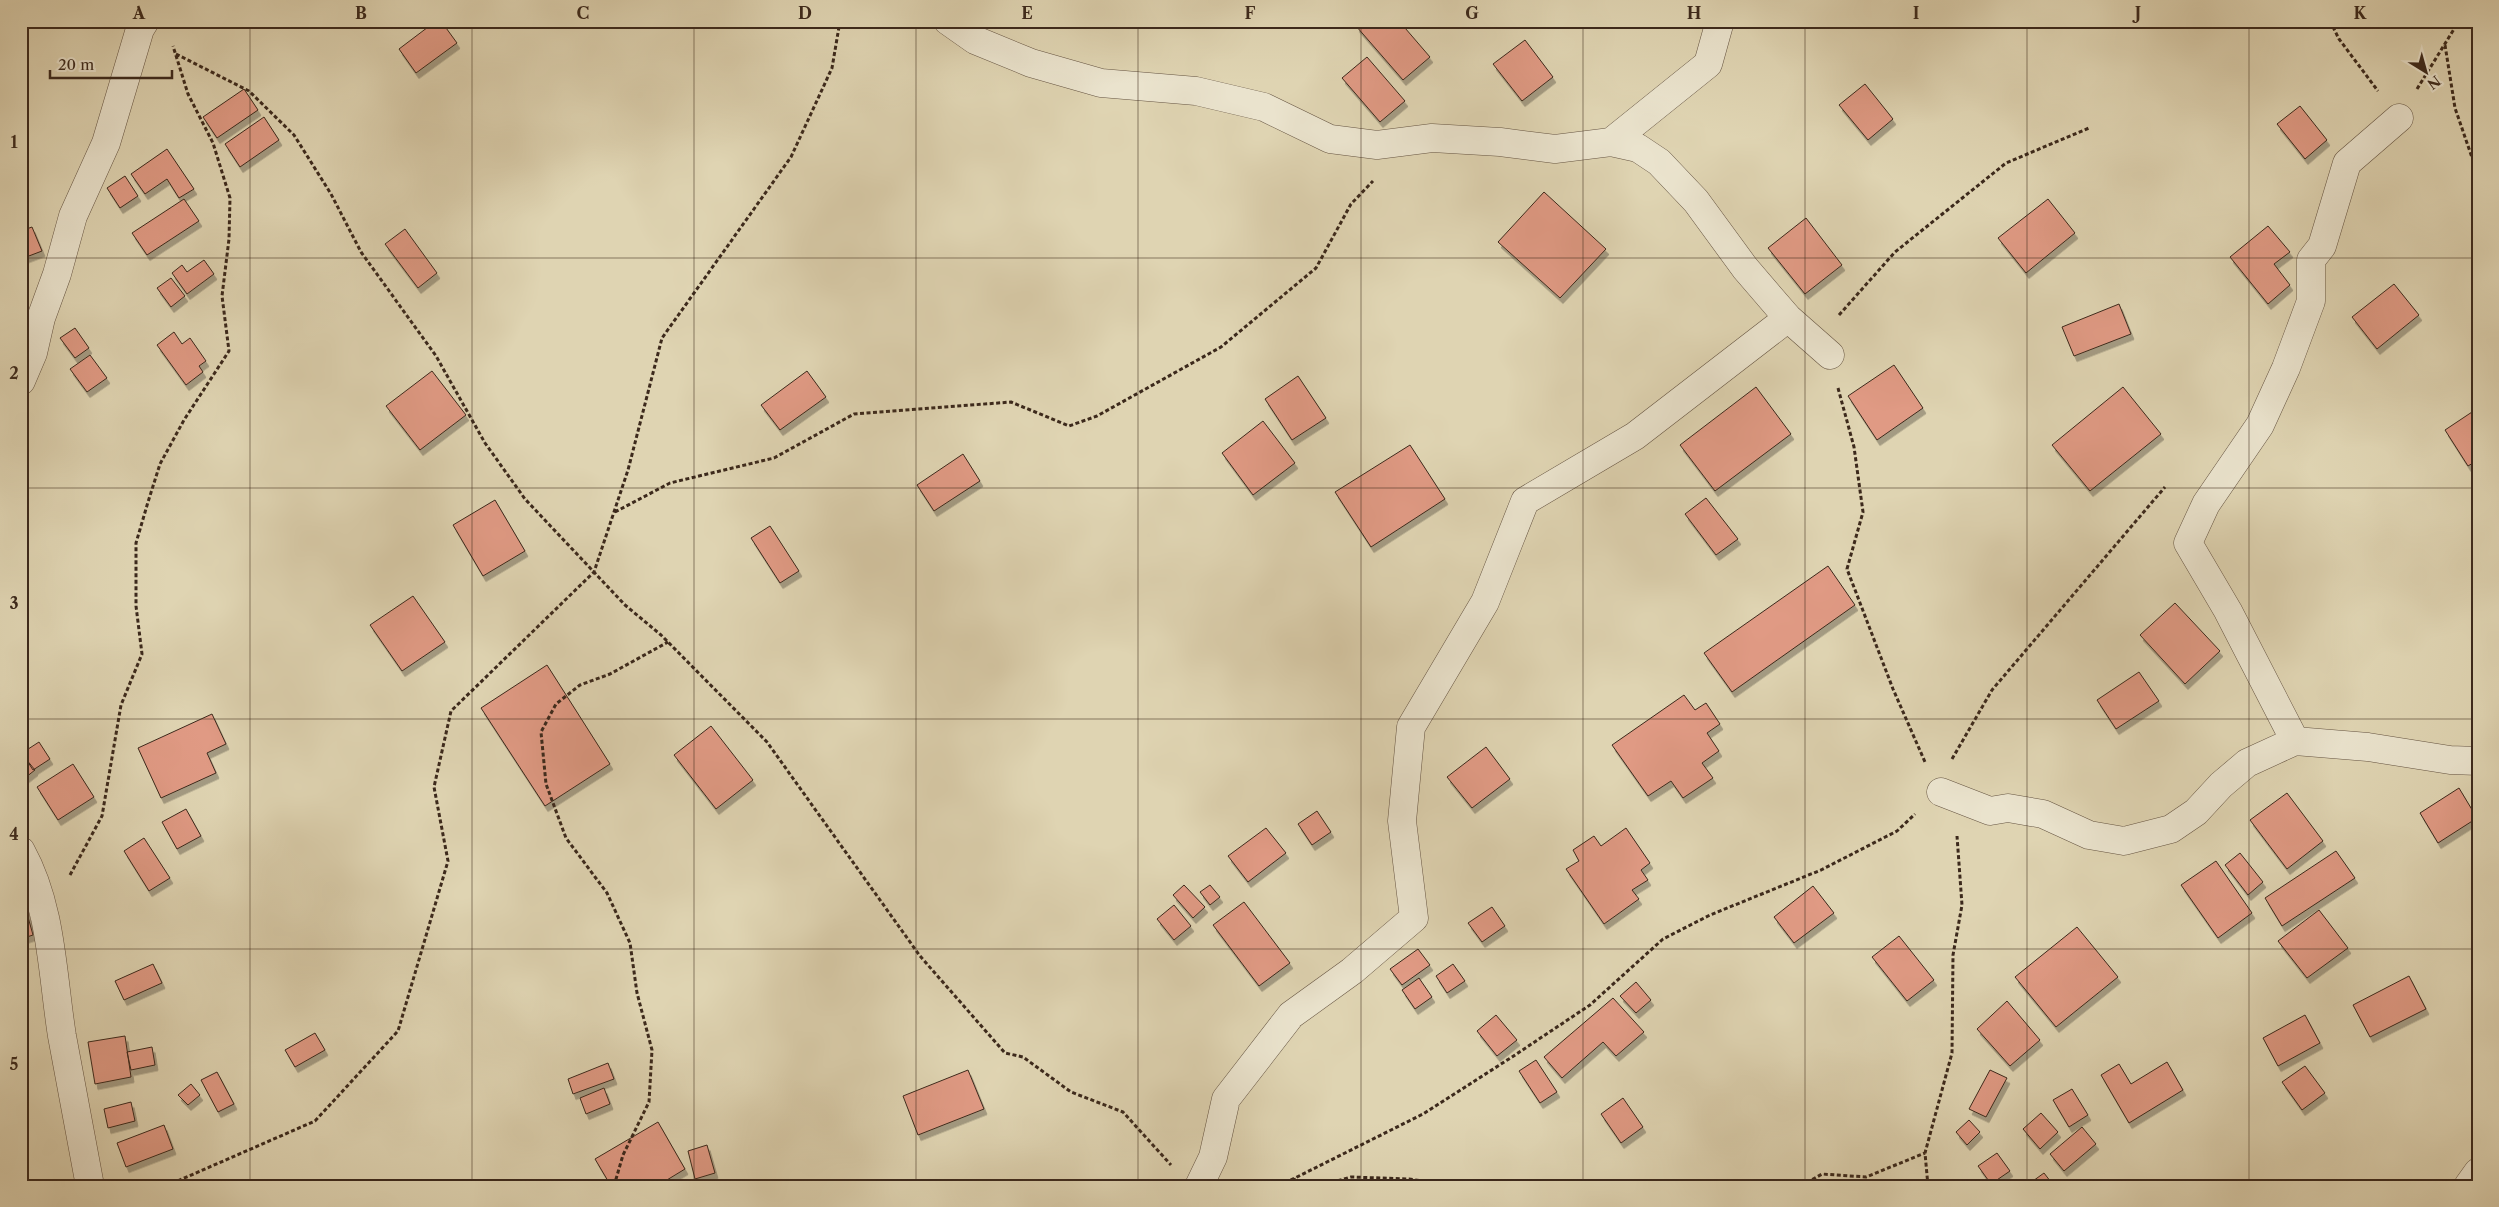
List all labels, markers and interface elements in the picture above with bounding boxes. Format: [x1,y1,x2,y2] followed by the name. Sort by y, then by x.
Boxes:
[132,3,146,23] text: A
[355,3,367,23] text: B
[577,3,589,23] text: C
[798,3,812,23] text: D
[1021,3,1033,23] text: E
[1245,3,1256,23] text: F
[1465,3,1479,23] text: G
[1687,3,1701,23] text: H
[1913,3,1920,23] text: I
[2132,3,2141,23] text: J
[2354,3,2368,23] text: K
[50,48,172,80] scale bar
[2402,48,2452,98] north arrow
[58,55,94,74] text: 20 m
[2424,72,2444,93] text: N
[10,132,18,152] text: 1
[9,363,19,383] text: 2
[9,593,19,613] text: 3
[9,824,19,844] text: 4
[10,1054,19,1074] text: 5

